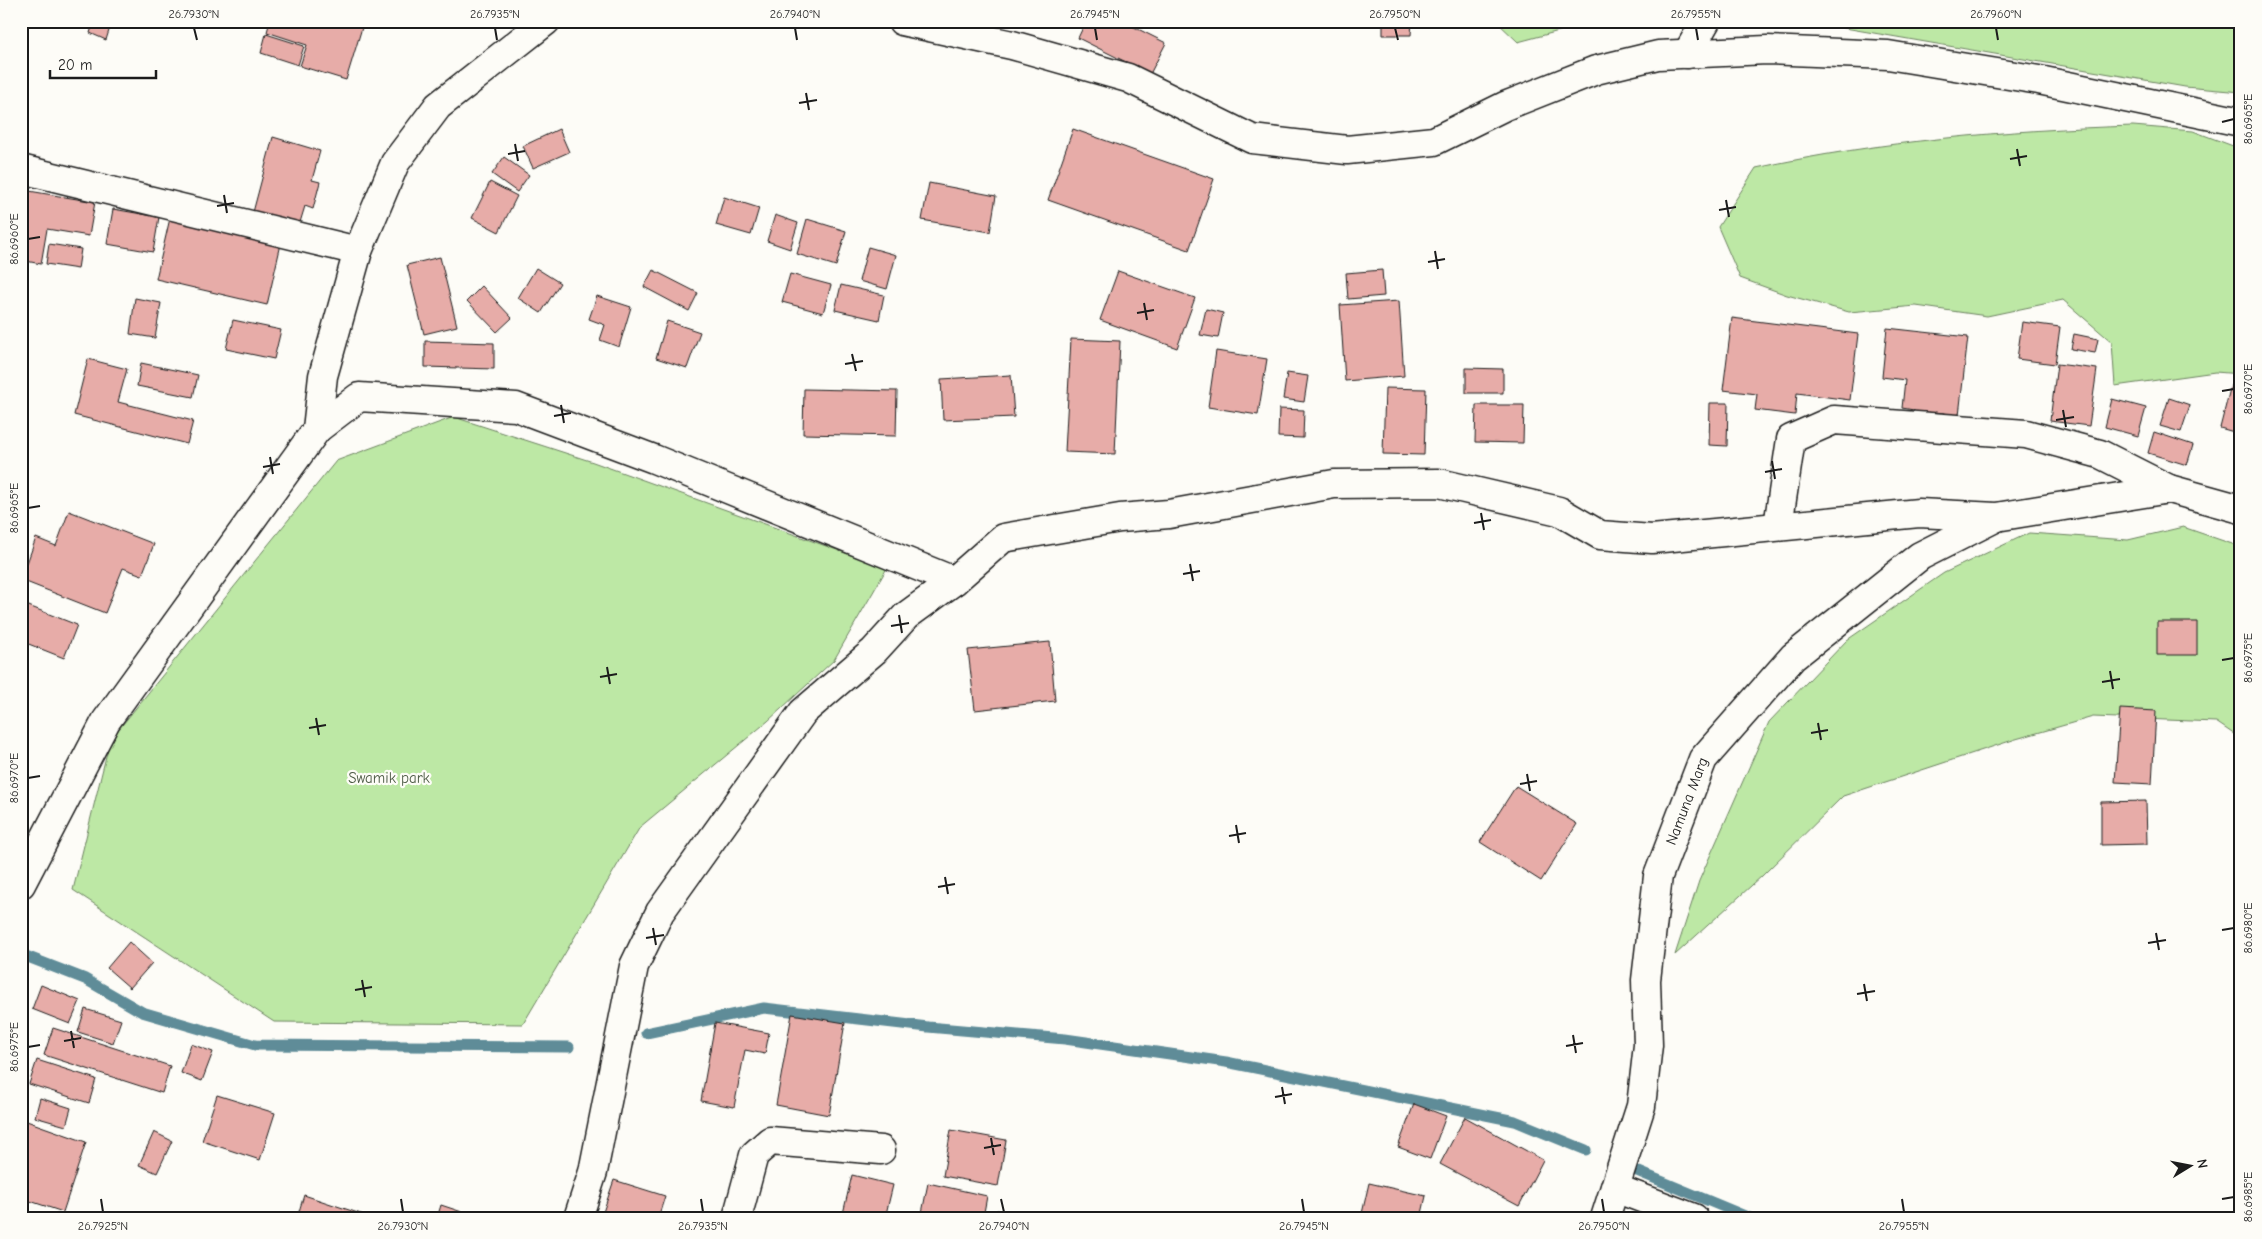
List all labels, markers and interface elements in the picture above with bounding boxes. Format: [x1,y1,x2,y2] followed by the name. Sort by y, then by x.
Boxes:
[169,7,219,21] text: 26.7930°N
[470,7,520,21] text: 26.7935°N
[770,7,820,21] text: 26.7940°N
[1070,7,1120,21] text: 26.7945°N
[1369,7,1421,21] text: 26.7950°N
[1671,7,1721,21] text: 26.7955°N
[1970,7,2022,21] text: 26.7960°N
[50,48,156,80] scale bar
[58,56,92,74] text: 20 m
[2241,94,2255,144] text: 86.6965°E
[7,213,21,265] text: 86.6960°E
[2241,364,2255,414] text: 86.6970°E
[7,483,21,533] text: 86.6965°E
[2241,633,2255,683] text: 86.6975°E
[7,753,21,803] text: 86.6970°E
[1662,755,1712,848] street label: Namuna Marg
[348,769,431,787] park label: Swamik park
[2241,902,2255,954] text: 86.6980°E
[7,1022,21,1072] text: 86.6975°E
[2164,1142,2214,1192] north arrow
[2193,1158,2211,1170] text: N
[2241,1172,2255,1222] text: 86.6985°E
[78,1219,128,1233] text: 26.7925°N
[378,1219,428,1233] text: 26.7930°N
[678,1219,728,1233] text: 26.7935°N
[979,1219,1029,1233] text: 26.7940°N
[1279,1219,1329,1233] text: 26.7945°N
[1578,1219,1630,1233] text: 26.7950°N
[1879,1219,1929,1233] text: 26.7955°N

